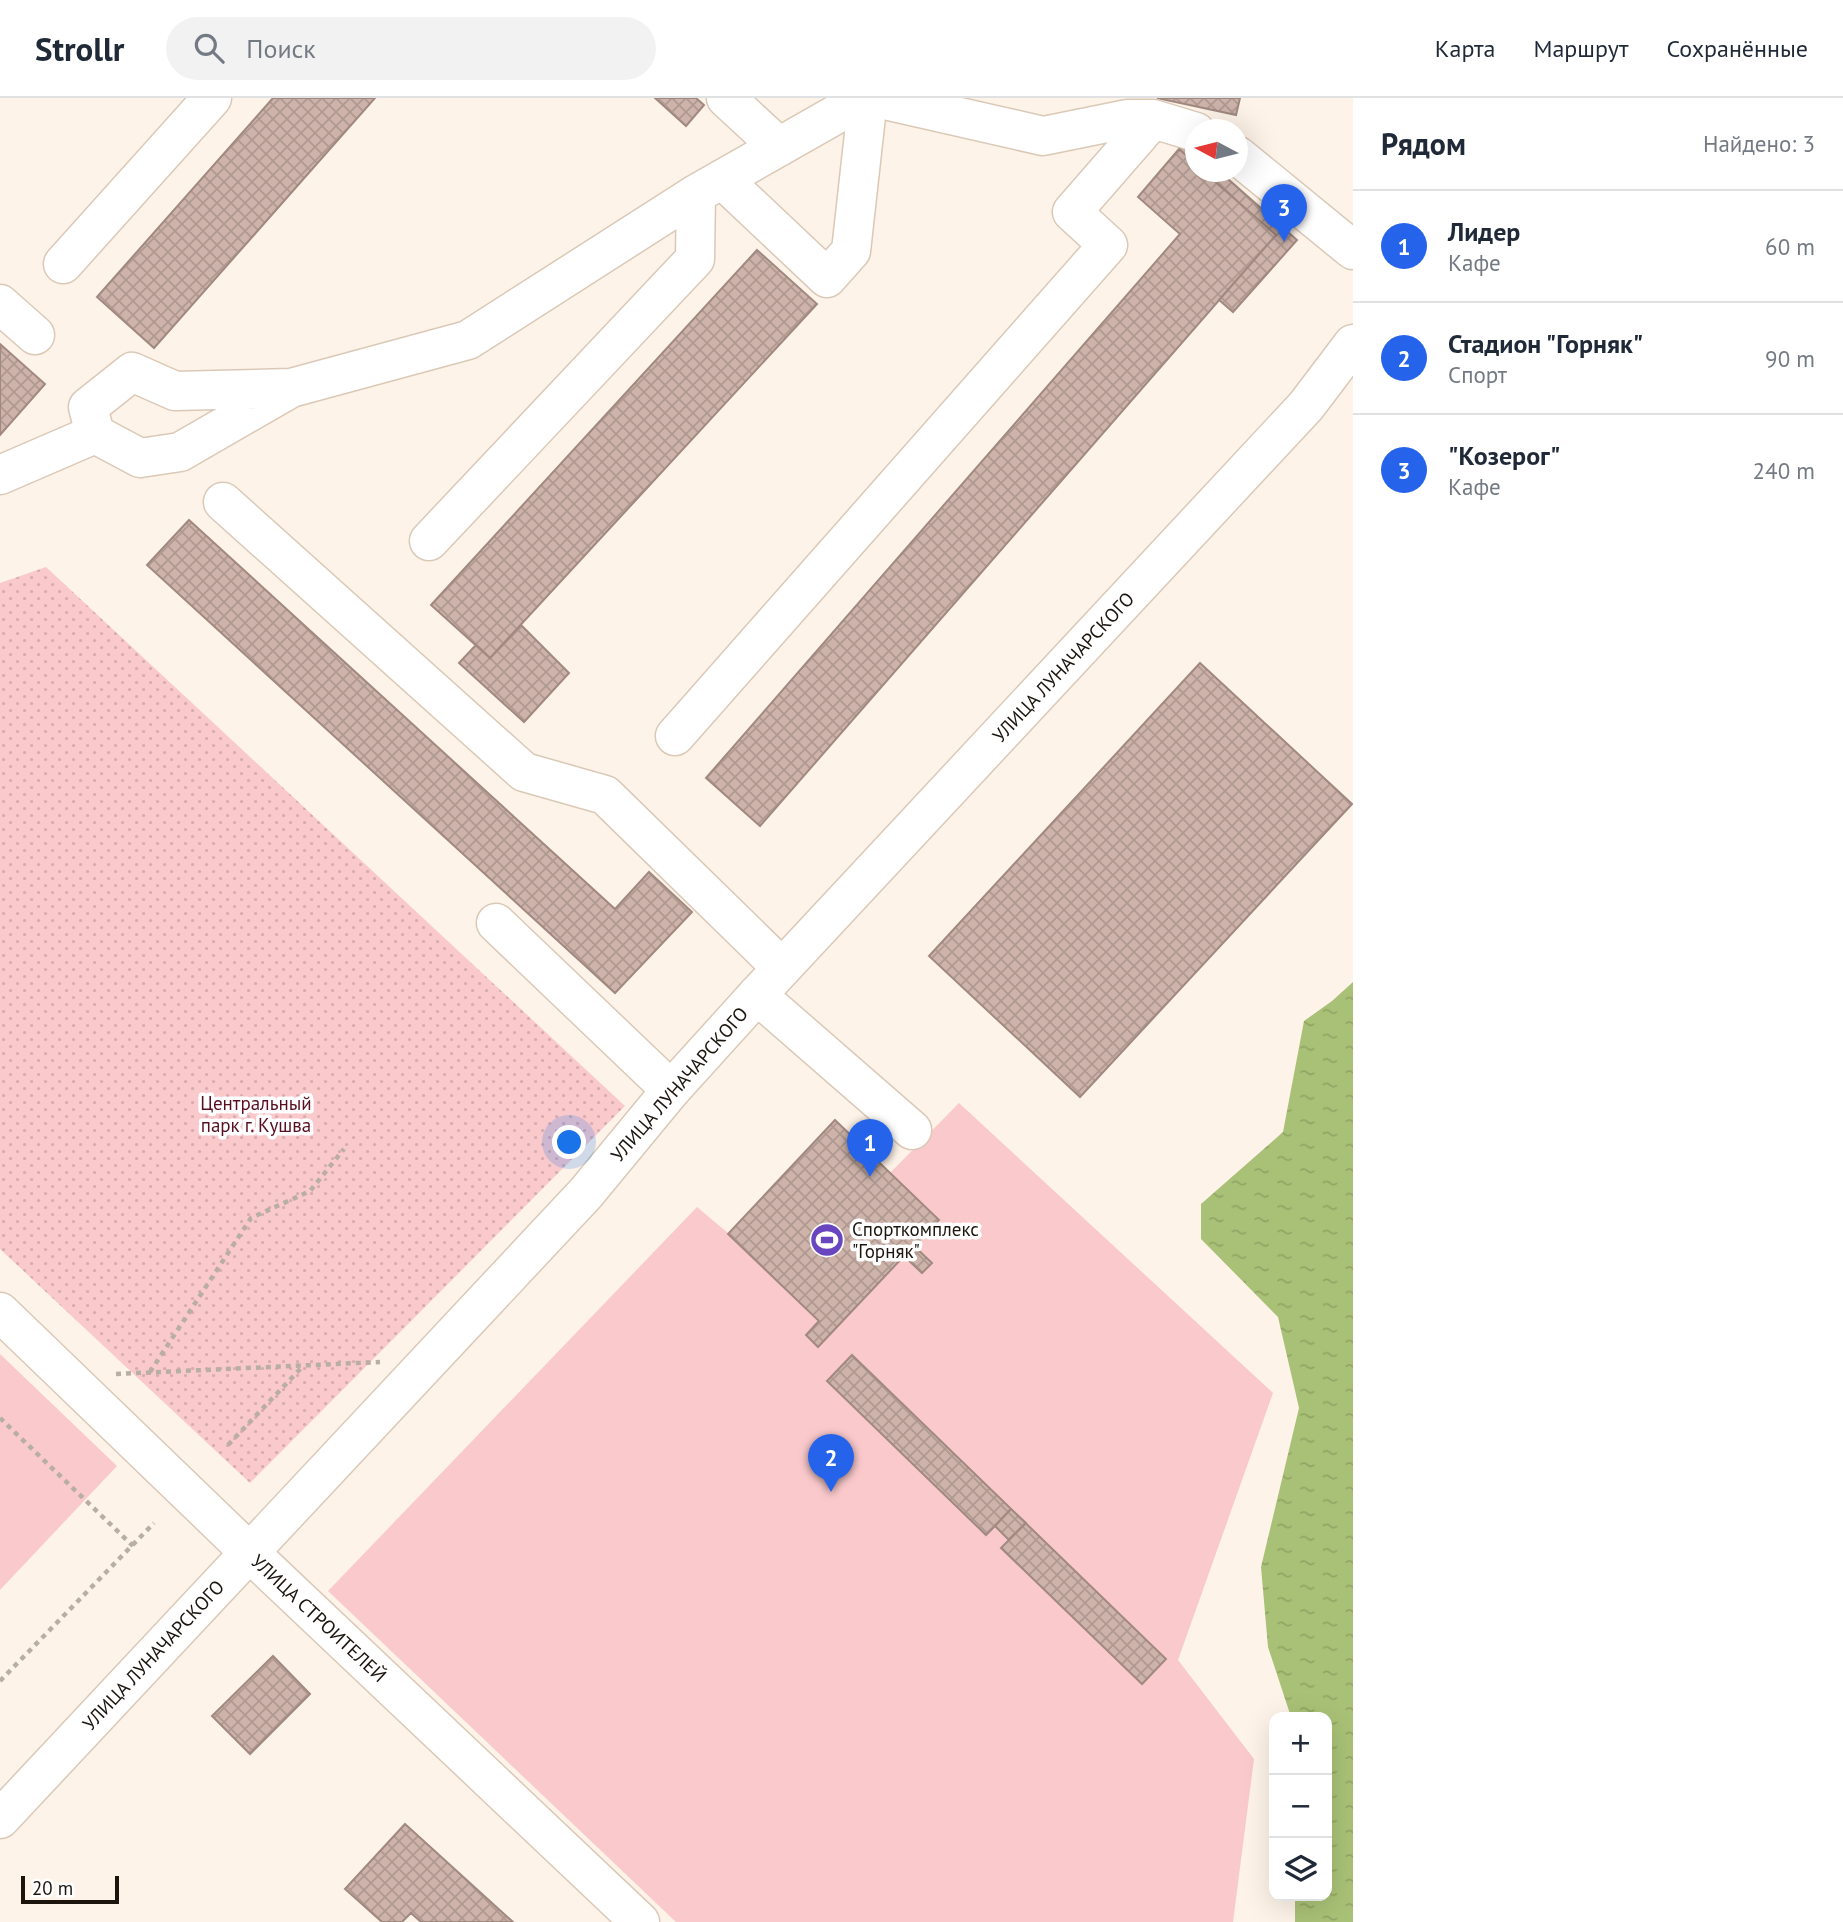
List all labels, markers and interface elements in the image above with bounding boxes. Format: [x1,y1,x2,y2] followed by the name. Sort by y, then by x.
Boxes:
[166,17,656,80] search box
[35,27,124,70] text: Strollr
[190,29,228,67] icon: search
[246,32,316,65] text: Поиск
[1435,33,1495,64] text: Карта
[1533,33,1628,64] text: Маршрут
[1666,33,1808,64] text: Сохранённые
[1185,119,1248,182] north arrow
[1381,124,1466,163] text: Рядом
[1703,129,1815,158] text: Найдено: 3
[1261,184,1307,242] pin: 3
[1448,215,1520,248] text: Лидер
[1397,232,1411,261] text: 1
[1765,232,1815,261] text: 60 m
[1448,248,1501,277] text: Кафе
[1448,327,1643,360] text: Стадион "Горняк"
[1397,344,1411,373] text: 2
[1765,344,1815,373] text: 90 m
[1448,360,1507,389] text: Спорт
[1448,439,1560,472] text: "Козерог"
[1397,456,1411,485] text: 3
[1753,456,1815,485] text: 240 m
[1448,472,1501,501] text: Кафе
[987,587,1139,747] street label: УЛИЦА ЛУНАЧАРСКОГО
[605,1002,753,1166] street label: УЛИЦА ЛУНАЧАРСКОГО
[200,1091,312,1137] park label: Центральный парк г. Кушва
[847,1119,893,1177] pin: 1
[552,1125,586,1159] your location
[852,1217,979,1263] place label: Спорткомплекс "Горняк"
[808,1221,846,1259] sports icon: Спорткомплекс "Горняк"
[808,1434,854,1492] pin: 2
[246,1549,392,1687] street label: УЛИЦА СТРОИТЕЛЕЙ
[77,1575,229,1735] street label: УЛИЦА ЛУНАЧАРСКОГО
[1269,1712,1332,1901] map controls
[1269,1712,1332,1775] button: +
[1269,1775,1332,1838] button: −
[1269,1838,1332,1901] button: layers
[21,1873,119,1905] scale bar
[32,1876,73,1900] text: 20 m

